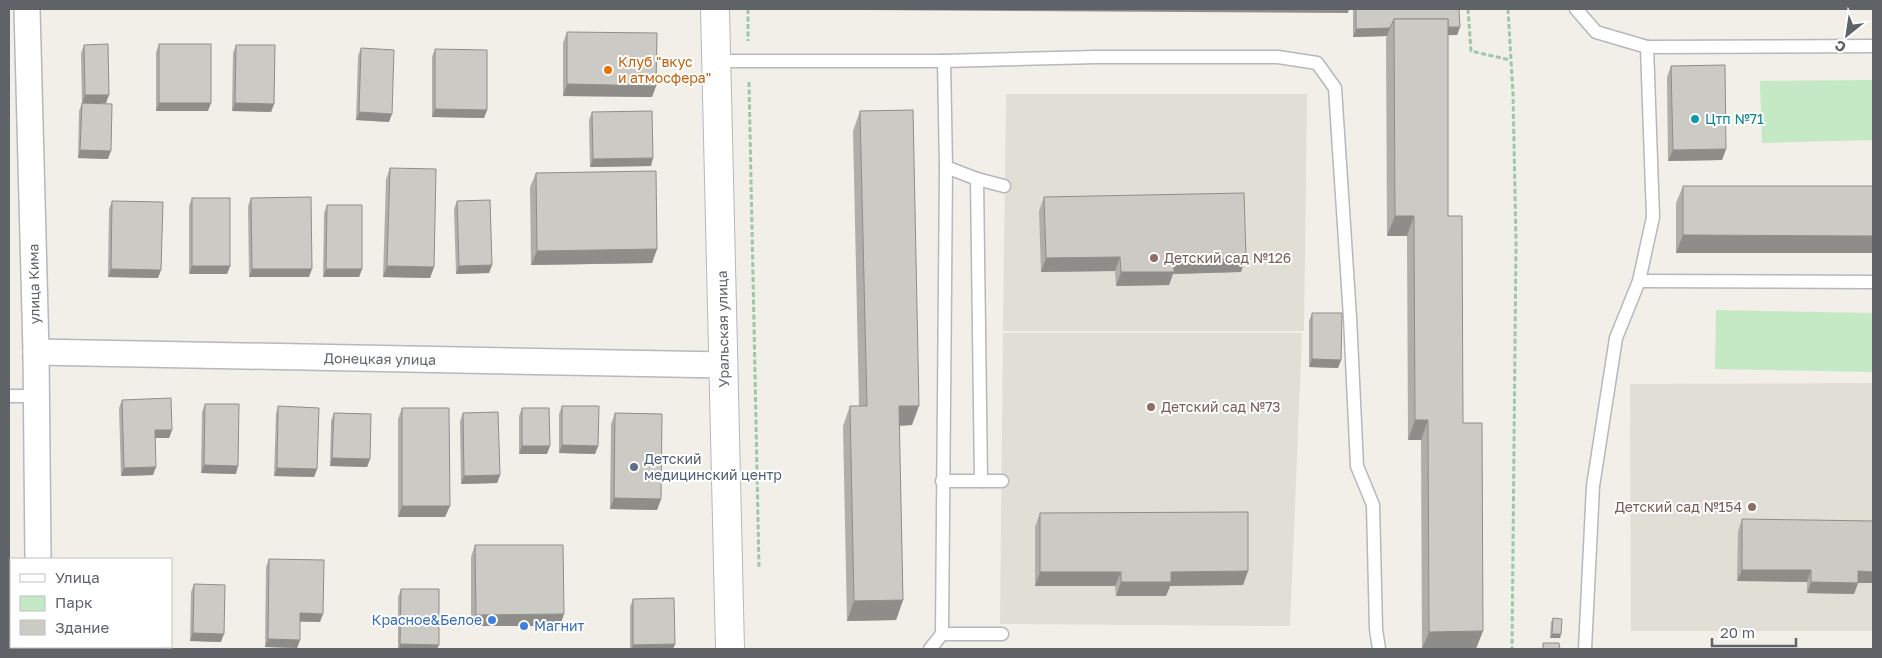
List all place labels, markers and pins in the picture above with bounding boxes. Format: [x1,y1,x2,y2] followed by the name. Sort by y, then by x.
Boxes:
[618,53,711,86] place label: Клуб "вкус и атмосфера"
[602,64,614,76] marker: Клуб "вкус и атмосфера"
[1705,110,1764,127] place label: Цтп №71
[1689,113,1701,125] marker: Цтп №71
[1164,249,1291,266] place label: Детский сад №126
[1148,252,1160,264] marker: Детский сад №126
[1161,398,1281,415] place label: Детский сад №73
[1145,401,1157,413] marker: Детский сад №73
[644,450,782,483] place label: Детский медицинский центр
[628,461,640,473] marker: Детский медицинский центр
[1615,498,1742,515] place label: Детский сад №154
[1746,501,1758,513] marker: Детский сад №154
[372,611,482,628] place label: Красное&Белое
[486,614,498,626] marker: Красное&Белое
[534,617,584,634] place label: Магнит
[518,620,530,632] marker: Магнит

